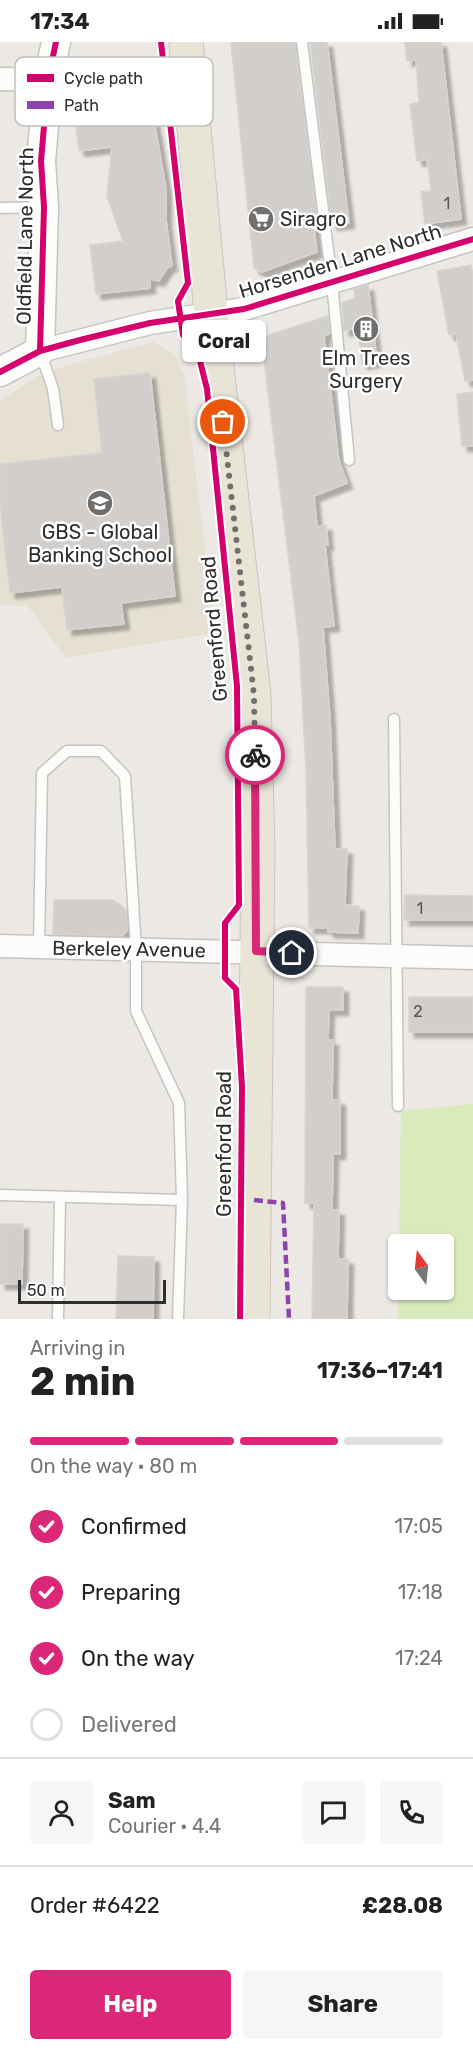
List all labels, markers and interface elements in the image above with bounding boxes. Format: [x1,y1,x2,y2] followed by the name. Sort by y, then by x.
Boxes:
[30,8,90,35] text: 17:34
[15,57,213,126] legend
[64,69,143,88] text: Cycle path
[64,96,99,115] text: Path
[11,147,39,325] street label: Oldfield Lane North
[444,194,450,213] house number: 1
[246,204,276,234] supermarket icon: Siragro
[280,207,347,231] place label: Siragro
[236,219,444,303] street label: Horsenden Lane North
[351,314,381,344] building icon: Elm Trees Surgery
[181,320,265,362] callout: Coral
[198,329,250,353] text: Coral
[321,346,411,393] place label: Elm Trees Surgery
[197,396,248,447] pin
[206,405,239,438] icon: bag
[85,488,115,518] school or university icon: GBS - Global Banking School
[28,520,172,567] place label: GBS - Global Banking School
[196,555,232,703] street label: Greenford Road
[225,725,285,785] courier
[239,739,272,772] icon: bike
[417,899,423,918] house number: 1
[266,927,317,978] pin
[52,936,206,962] street label: Berkeley Avenue
[275,936,308,969] icon: home
[413,1002,423,1021] house number: 2
[212,1071,236,1217] street label: Greenford Road
[388,1234,454,1300] north arrow
[388,1234,454,1300] map controls
[18,1277,166,1304] scale bar
[27,1281,65,1300] text: 50 m
[30,1336,125,1360] text: Arriving in
[317,1357,443,1384] text: 17:36–17:41
[30,1359,136,1405] text: 2 min
[30,1454,197,1478] text: On the way · 80 m
[30,1510,63,1543] icon: check
[81,1513,187,1540] text: Confirmed
[394,1514,443,1538] text: 17:05
[30,1576,63,1609] icon: check
[81,1579,181,1606] text: Preparing
[398,1580,443,1604] text: 17:18
[30,1642,63,1675] icon: check
[81,1645,195,1672] text: On the way
[395,1646,443,1670] text: 17:24
[81,1711,177,1738] text: Delivered
[30,1781,93,1844] button: person
[302,1781,365,1844] button: chat
[380,1781,443,1844] button: phone
[108,1787,156,1814] text: Sam
[108,1814,221,1838] text: Courier · 4.4
[30,1892,160,1919] text: Order #6422
[362,1892,443,1919] text: £28.08
[30,1970,231,2039] button: Help
[243,1970,443,2039] button: Share

